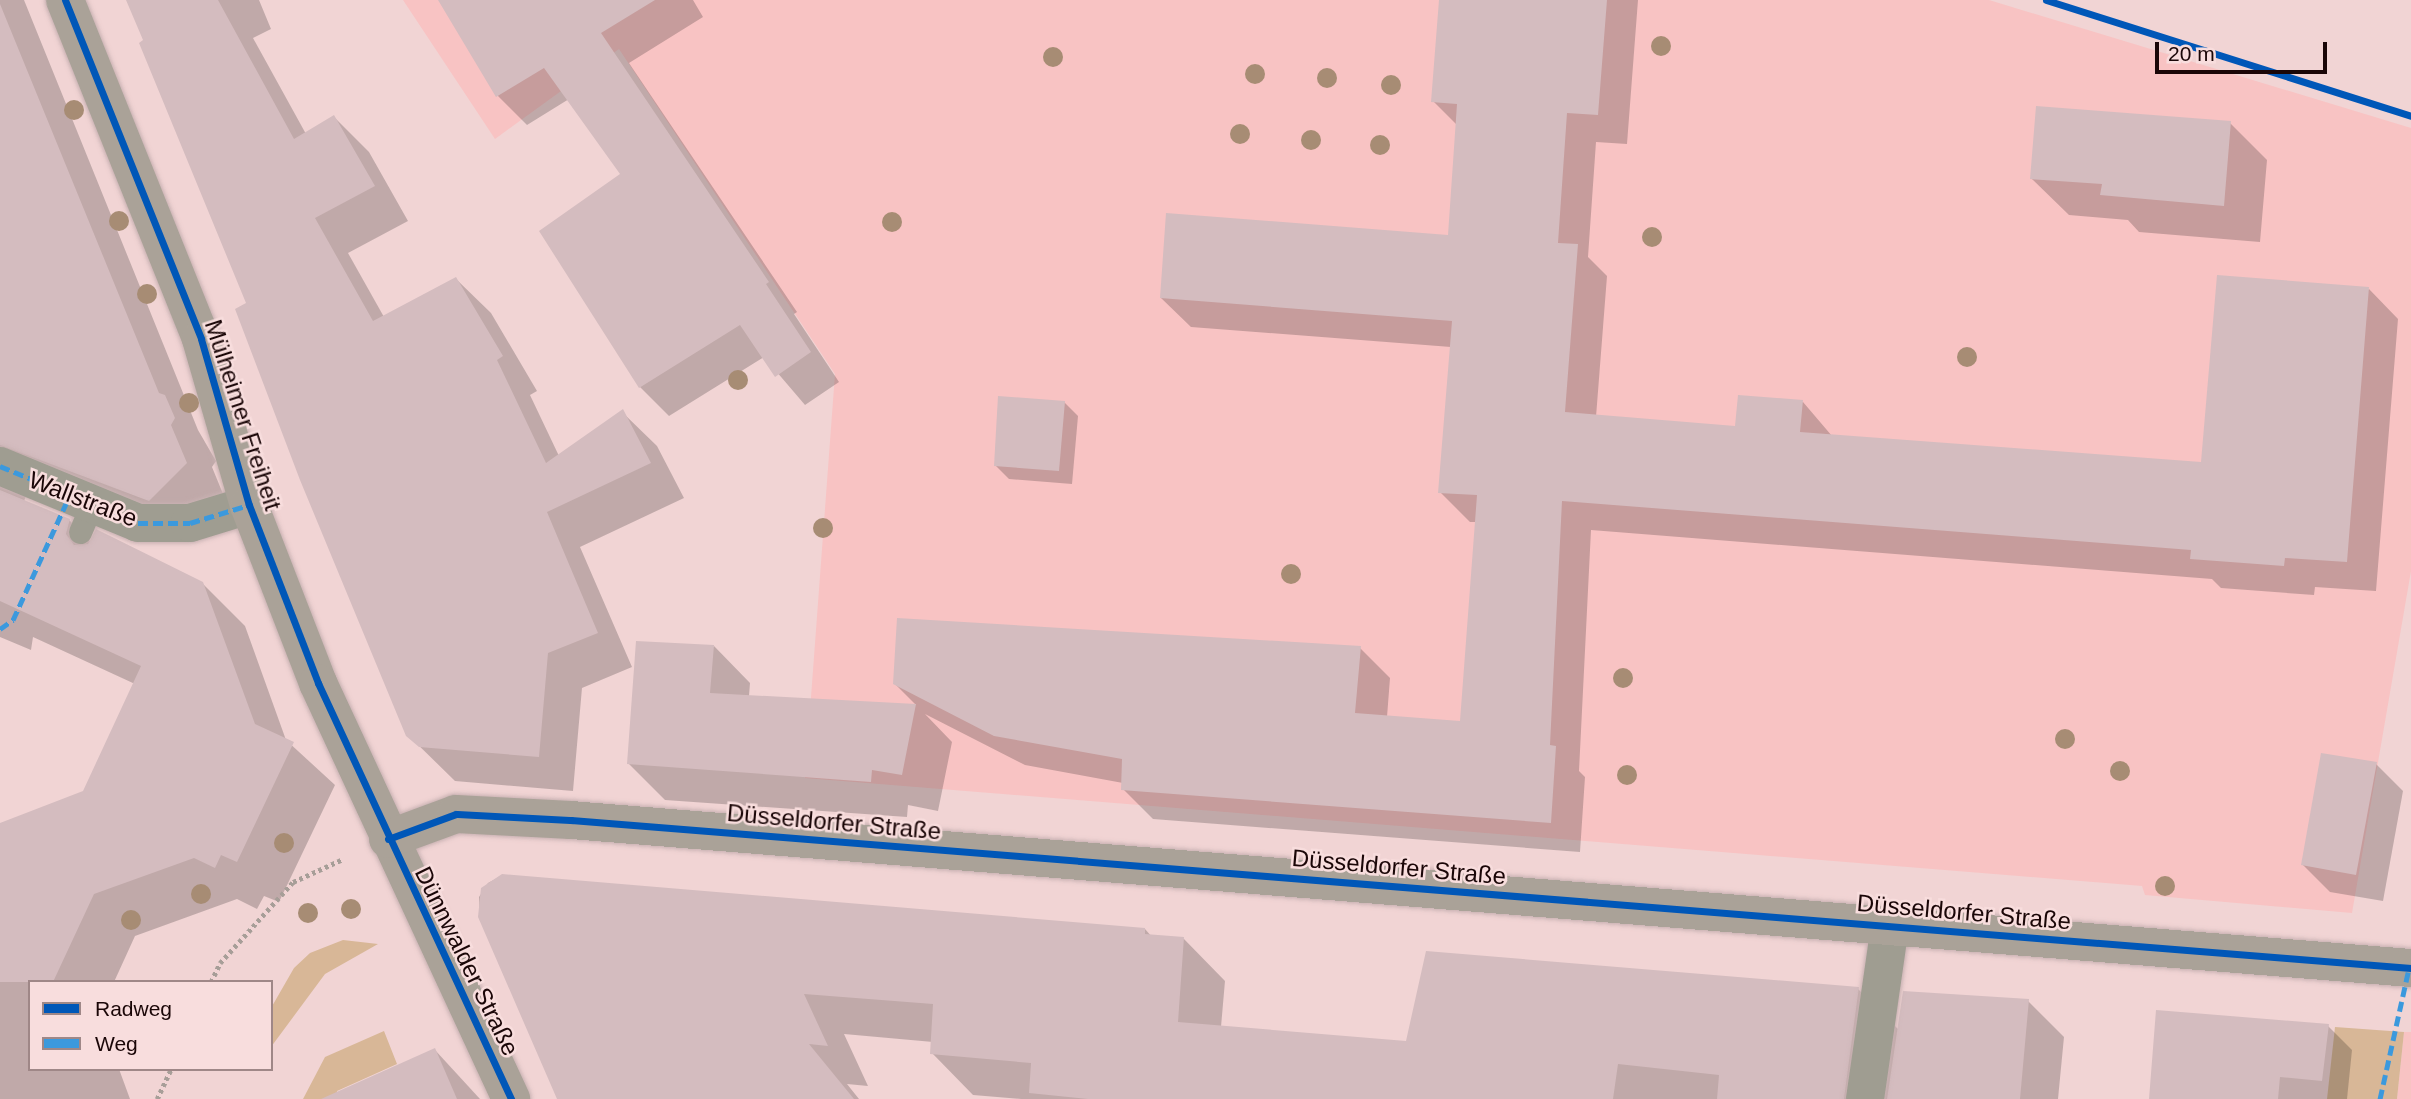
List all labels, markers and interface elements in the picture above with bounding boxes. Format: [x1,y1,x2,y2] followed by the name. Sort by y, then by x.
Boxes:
[2159,28,2330,72] scale bar
[2168,42,2215,65] text: 20 m
[199,316,287,514] street label: Mülheimer Freiheit
[25,465,141,533] street label: Wallstraße
[726,798,942,846] street label: Düsseldorfer Straße
[1291,843,1507,891] street label: Düsseldorfer Straße
[409,862,525,1060] street label: Dünnwalder Straße
[1856,888,2072,936] street label: Düsseldorfer Straße
[28,980,273,1071] legend
[95,997,172,1020] text: Radweg
[95,1032,138,1055] text: Weg

